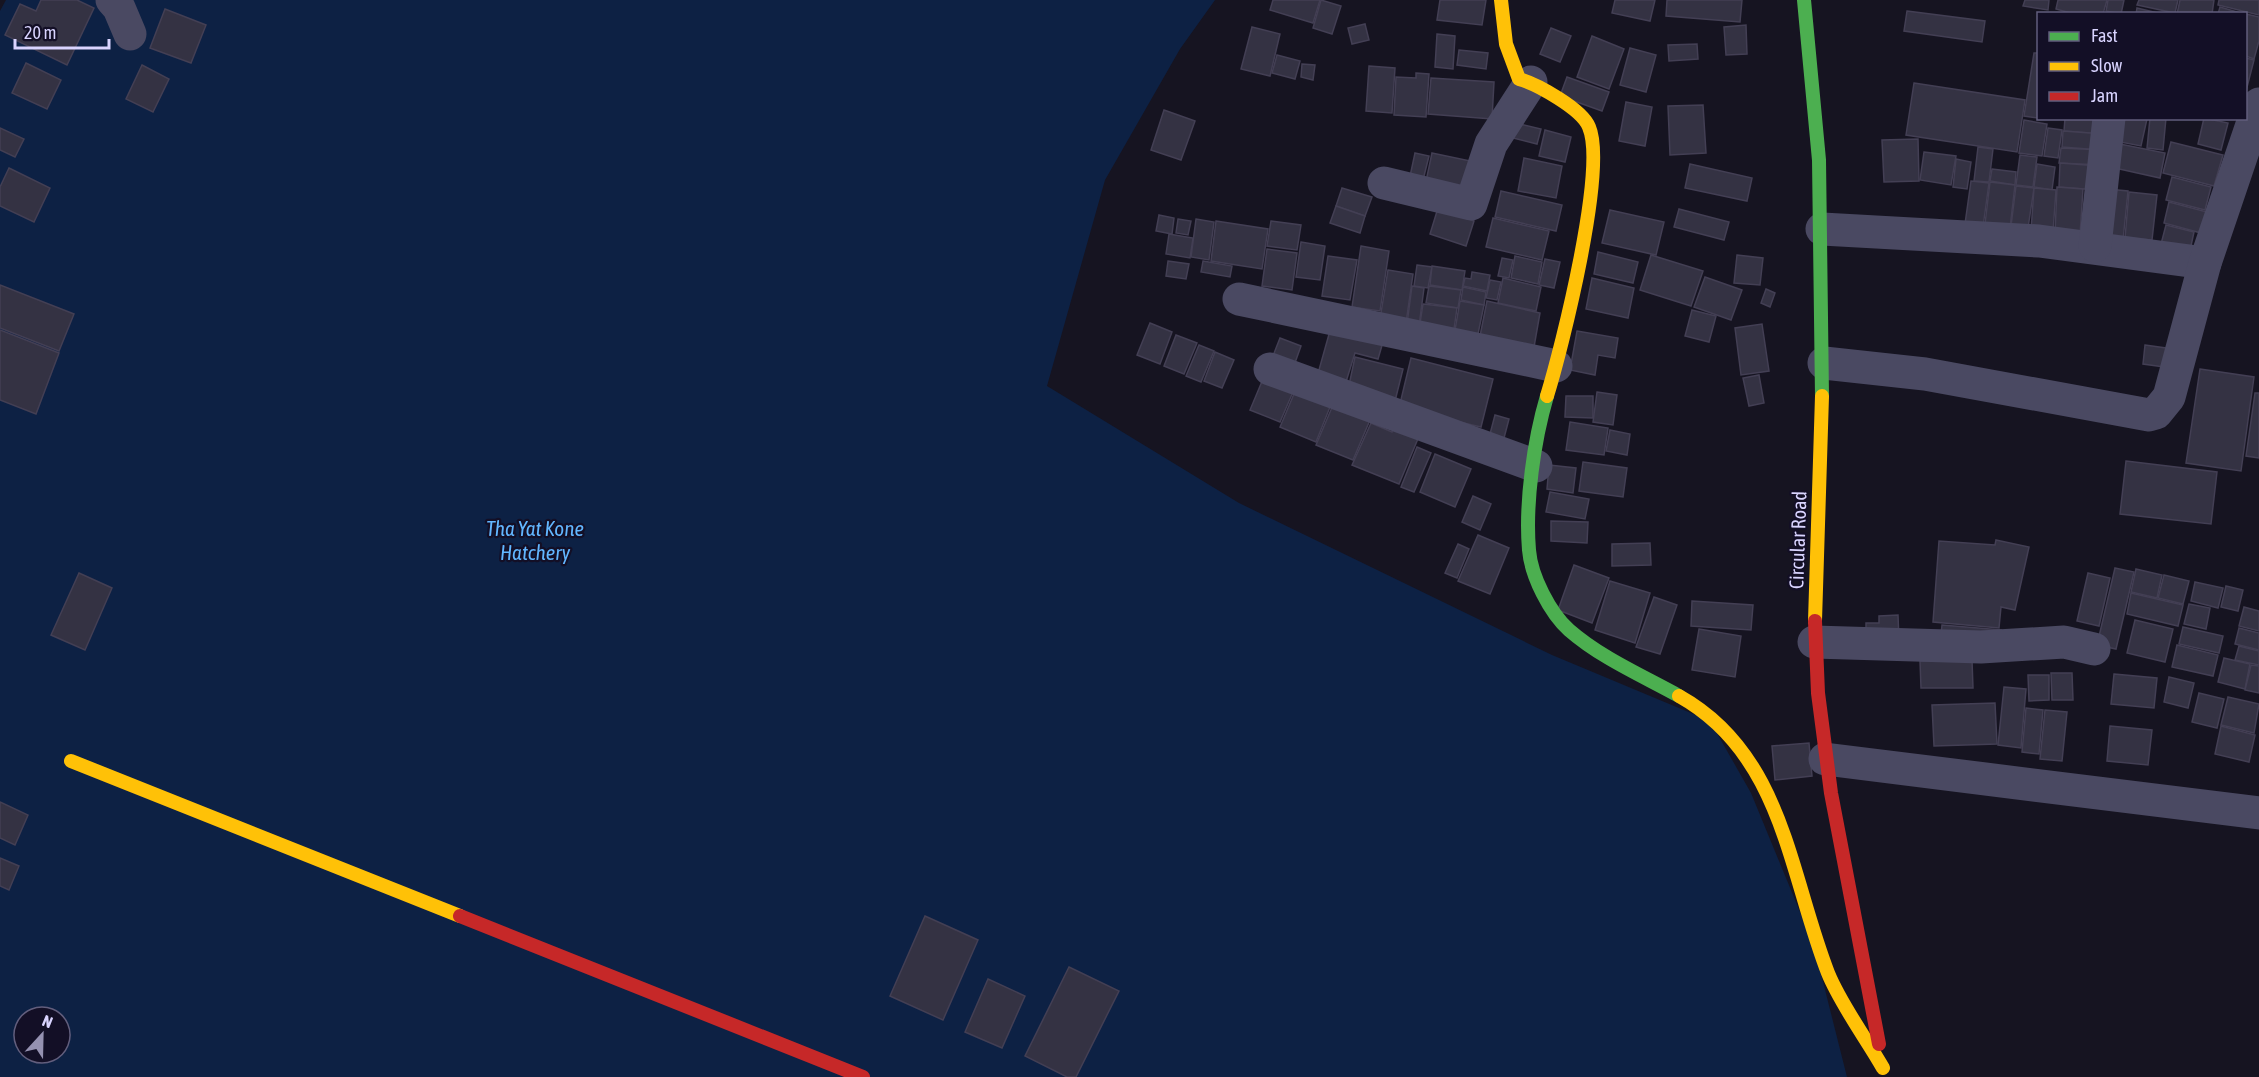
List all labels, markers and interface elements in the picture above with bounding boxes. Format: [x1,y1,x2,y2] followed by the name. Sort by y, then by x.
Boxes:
[15,12,110,50] scale bar
[2037,12,2247,120] legend
[24,22,56,43] text: 20 m
[2091,25,2118,46] text: Fast
[2091,55,2122,76] text: Slow
[2091,85,2118,106] text: Jam
[1784,491,1811,589] street label: Circular Road
[486,516,584,564] water label: Tha Yat Kone Hatchery
[12,1005,72,1065] north arrow
[40,1011,55,1031] text: N

